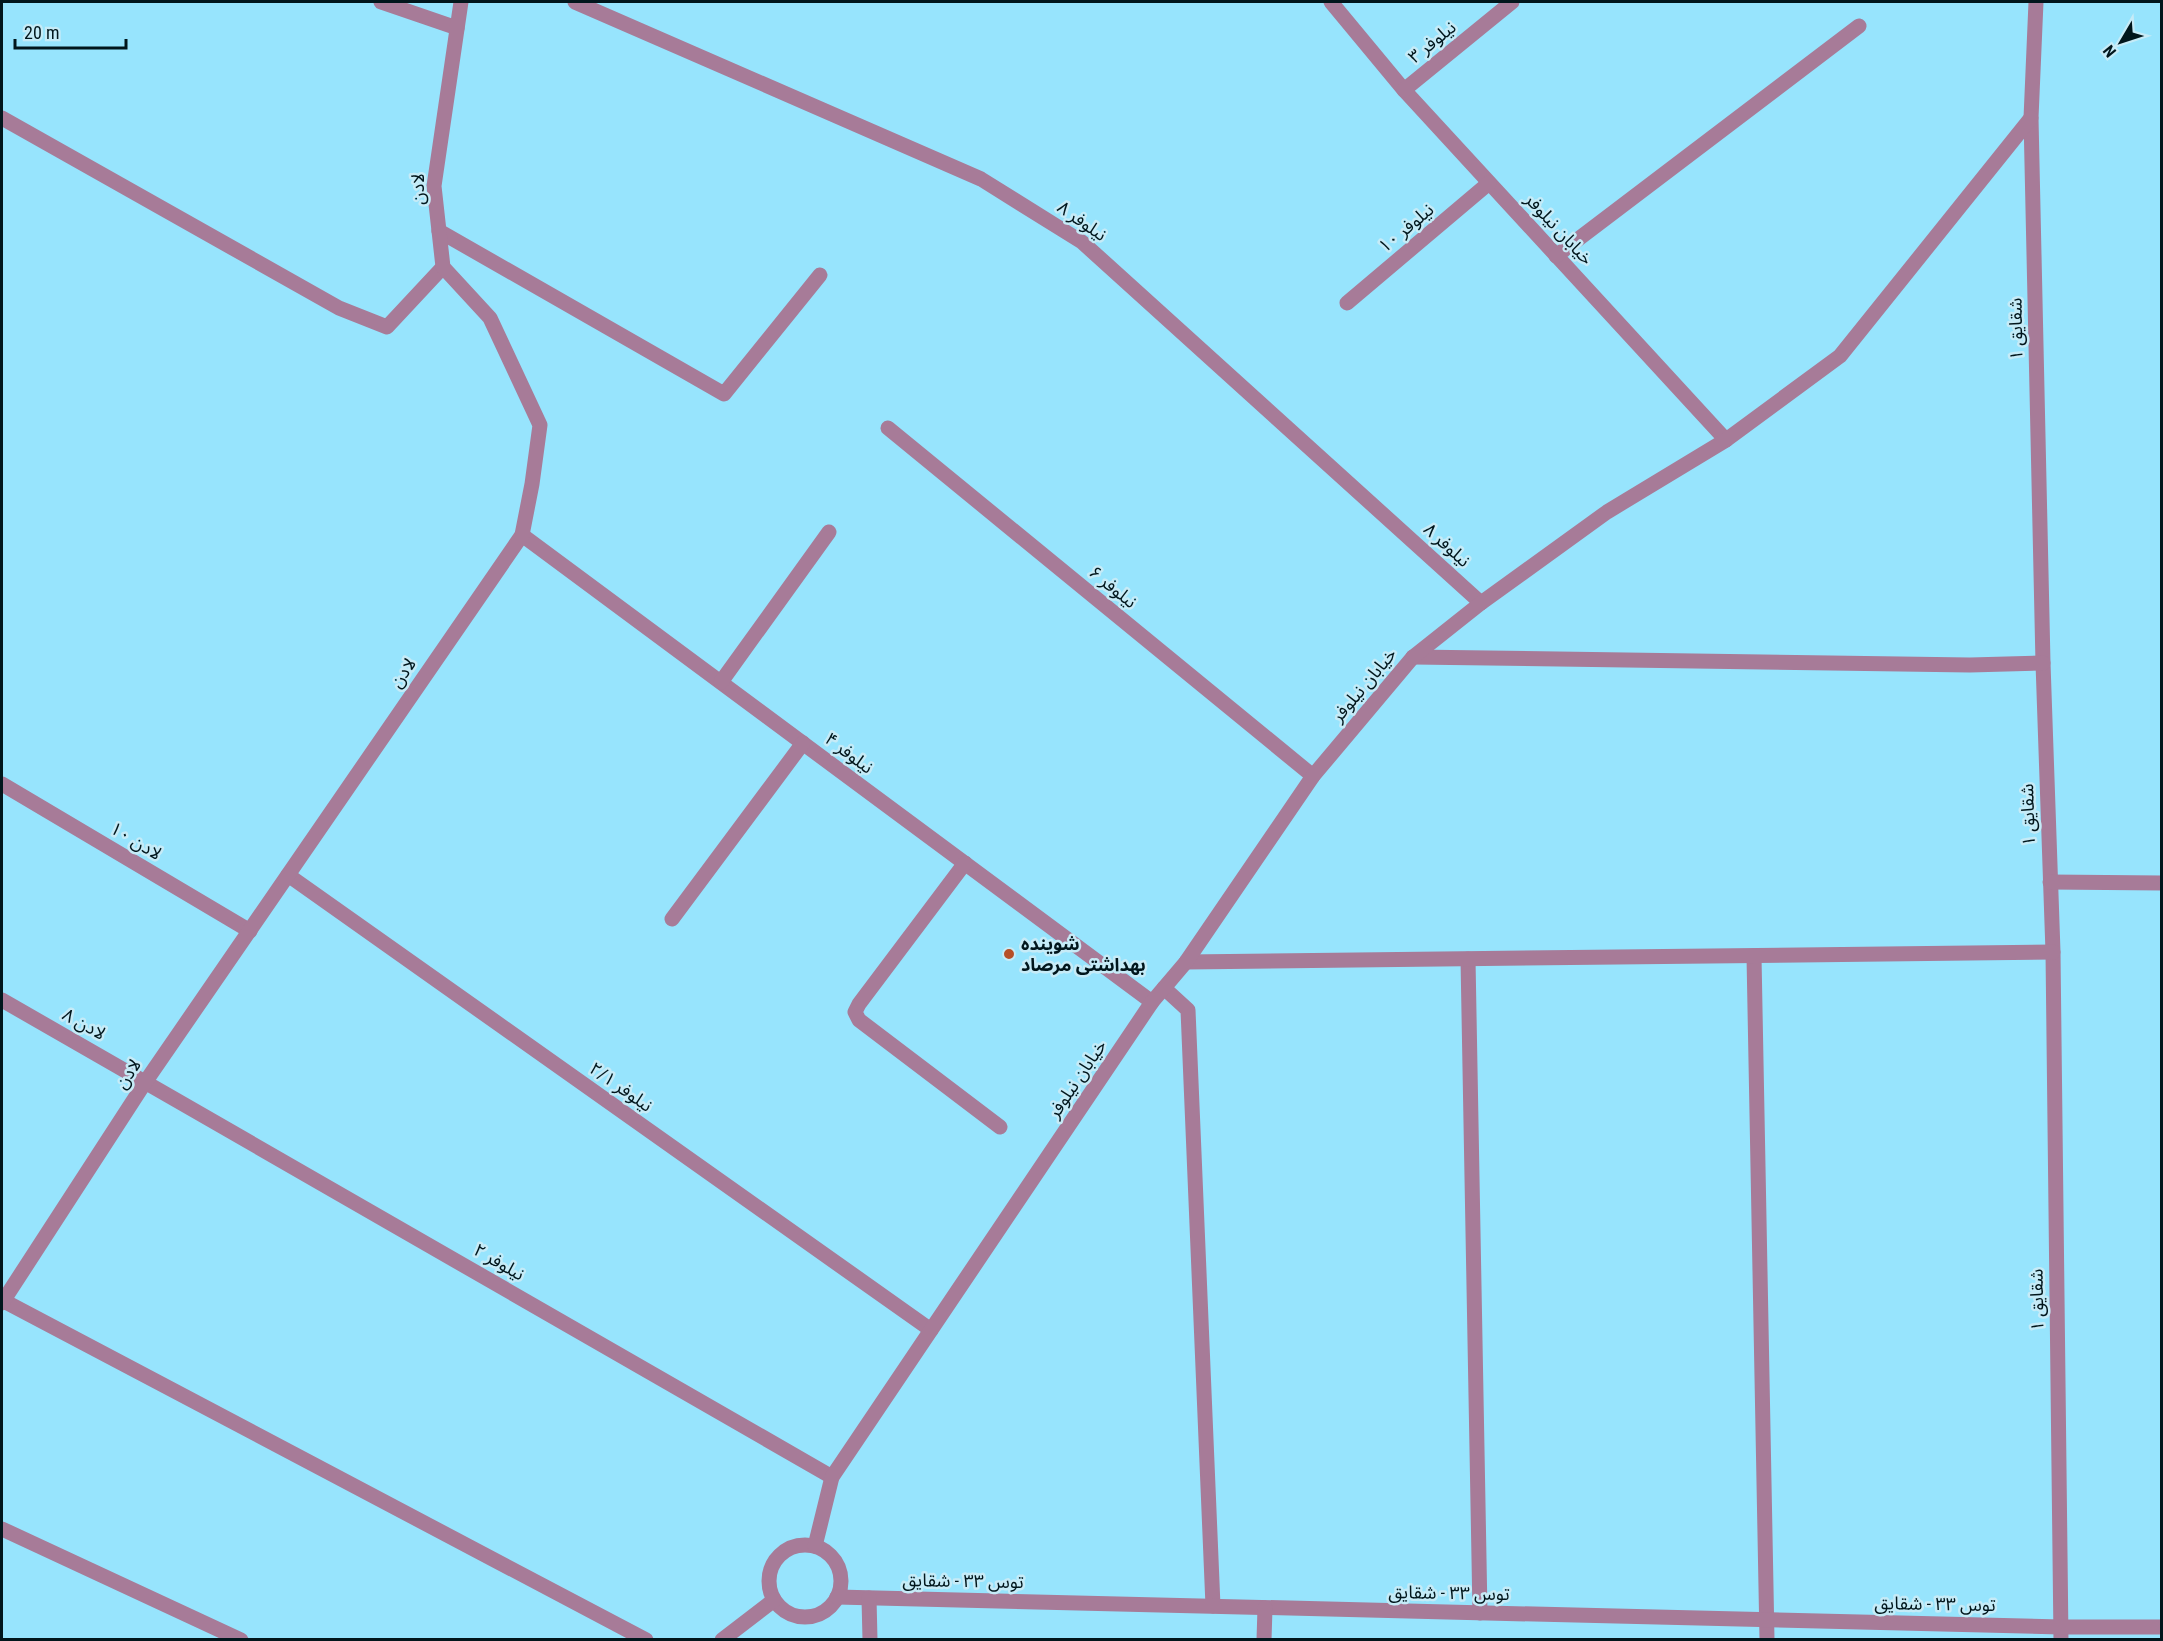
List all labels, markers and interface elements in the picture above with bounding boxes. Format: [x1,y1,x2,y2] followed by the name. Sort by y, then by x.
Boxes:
[15,12,126,50] scale bar
[2091,12,2151,72] north arrow
[1404,16,1460,68] street label: نیلوفر ۳
[24,22,59,43] text: 20 m
[2099,41,2120,61] text: N
[407,173,429,205] street label: لادن
[1520,188,1598,269] street label: خیابان نیلوفر
[1053,196,1111,246] street label: نیلوفر ۸
[1374,199,1438,257] street label: نیلوفر ۱۰
[2004,298,2028,360] street label: شقایق ۱
[1419,518,1475,572] street label: نیلوفر ۸
[1085,561,1141,613] street label: نیلوفر ۶
[1326,644,1401,727] street label: خیابان نیلوفر
[385,654,421,692] street label: لادن
[820,728,878,778] street label: نیلوفر ۴
[2016,783,2040,847] street label: شقایق ۱
[106,817,166,865] street label: لادن ۱۰
[1021,933,1146,976] place label: شوینده بهداشتی مرصاد
[1002,947,1016,961] marker: شوینده بهداشتی مرصاد
[59,1003,109,1045] street label: لادن ۸
[1042,1036,1111,1123] street label: خیابان نیلوفر
[110,1055,146,1093] street label: لادن
[585,1057,657,1117] street label: نیلوفر ۲/۱
[470,1239,528,1285] street label: نیلوفر ۲
[2025,1269,2049,1331] street label: شقایق ۱
[902,1569,1024,1593] street label: توس ۳۳ - شقایق
[1388,1581,1510,1605] street label: توس ۳۳ - شقایق
[1874,1592,1996,1616] street label: توس ۳۳ - شقایق

